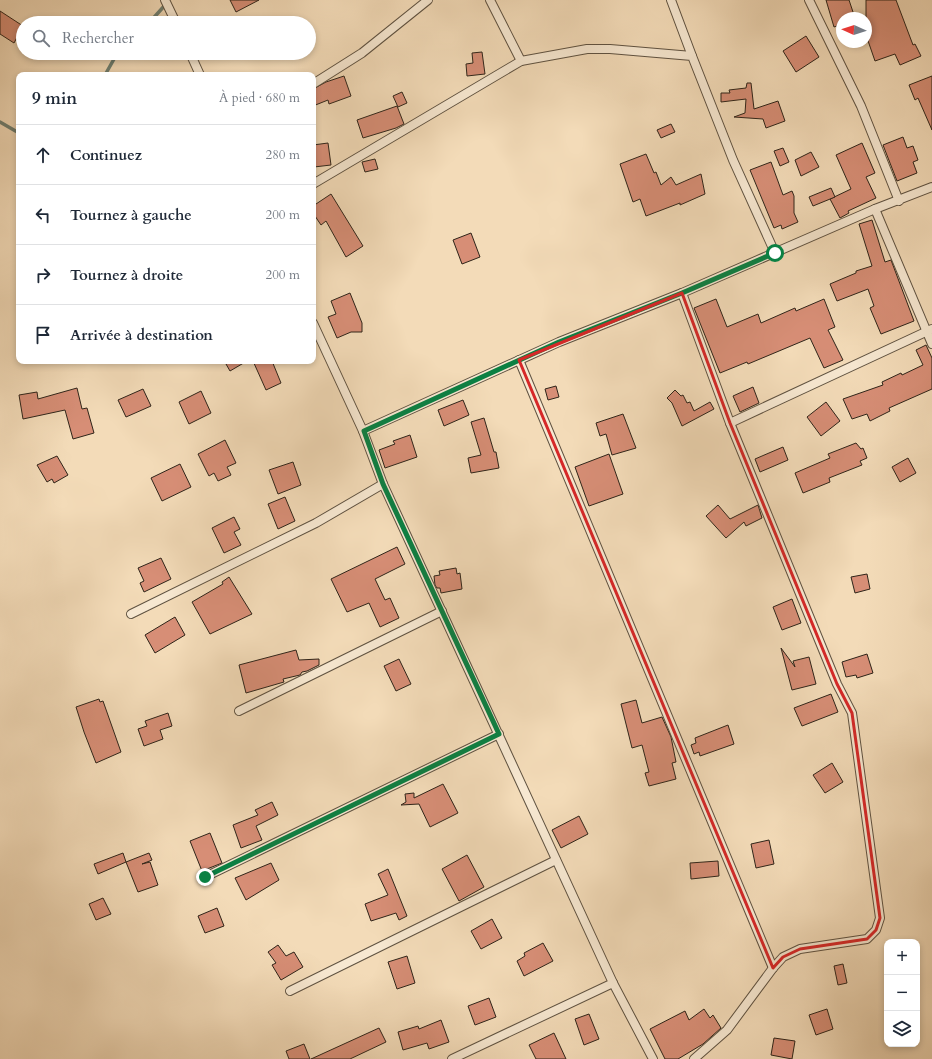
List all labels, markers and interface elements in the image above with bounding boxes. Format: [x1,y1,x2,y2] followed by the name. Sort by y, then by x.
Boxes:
[836,12,872,48] north arrow
[16,16,316,60] search box
[30,27,52,49] icon: search
[62,28,134,48] text: Rechercher
[32,87,77,110] text: 9 min
[219,89,300,107] text: À pied · 680 m
[32,144,54,166] icon: ahead
[70,145,142,165] text: Continuez
[266,146,300,164] text: 280 m
[32,204,54,226] icon: left
[70,205,192,225] text: Tournez à gauche
[266,206,300,224] text: 200 m
[766,244,784,262] route start
[32,264,54,286] icon: right
[70,265,183,285] text: Tournez à droite
[266,266,300,284] text: 200 m
[32,324,54,346] icon: arrive
[70,325,213,345] text: Arrivée à destination
[196,868,214,886] route end
[884,939,920,1047] map controls
[884,939,920,975] button: +
[884,975,920,1011] button: −
[884,1011,920,1047] button: layers

